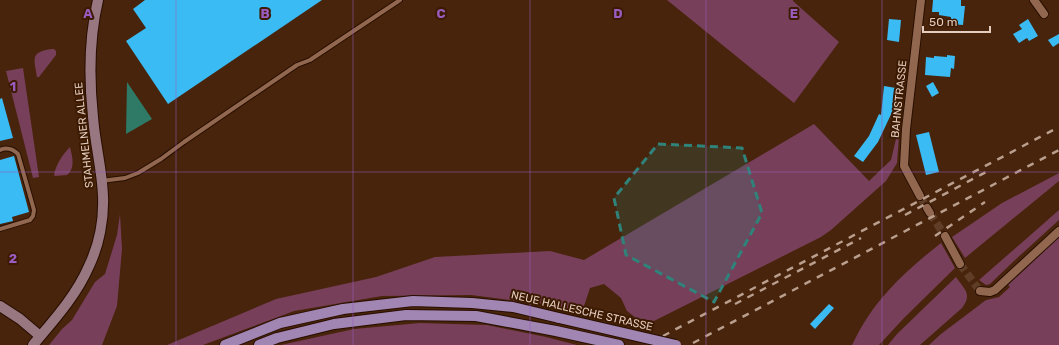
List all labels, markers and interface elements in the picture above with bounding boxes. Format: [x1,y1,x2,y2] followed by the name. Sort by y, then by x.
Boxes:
[83,6,93,21] text: A
[260,6,270,21] text: B
[436,6,446,21] text: C
[613,6,623,21] text: D
[790,6,798,21] text: E
[923,8,990,34] scale bar
[929,15,957,29] text: 50 m
[888,59,910,139] street label: BAHNSTRASSE
[10,79,16,94] text: 1
[72,81,96,188] street label: STAHMELNER ALLEE
[9,251,17,266] text: 2
[510,288,654,334] street label: NEUE HALLESCHE STRASSE

